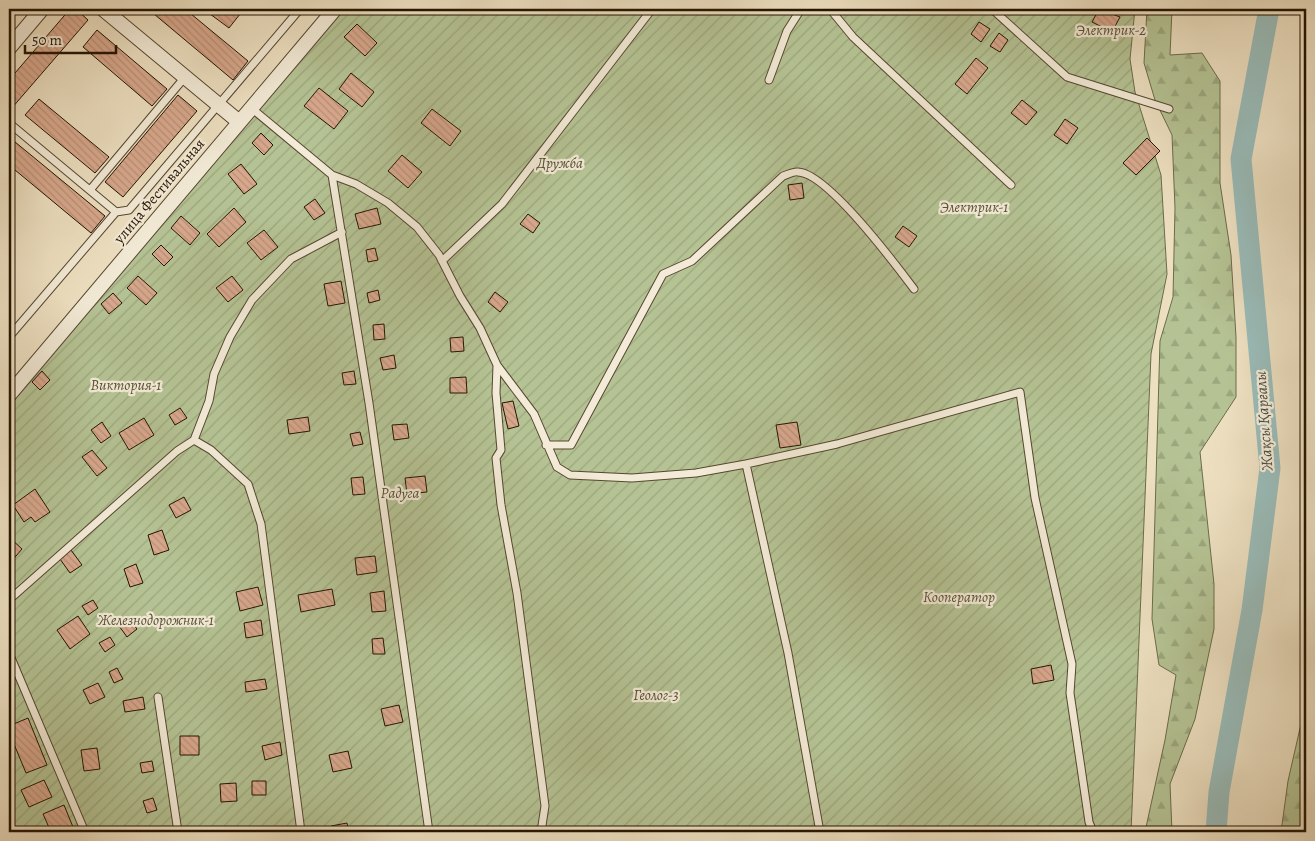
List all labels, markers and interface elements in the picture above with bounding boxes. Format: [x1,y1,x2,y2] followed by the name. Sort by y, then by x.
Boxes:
[1076,20,1146,40] park label: Электрик-2
[25,22,116,54] scale bar
[32,30,62,50] text: 50 m
[108,134,209,249] street label: улица Фестивальная
[536,153,583,173] park label: Дружба
[940,197,1008,217] park label: Электрик-1
[1250,370,1279,473] water label: Жақсы Қарғалы
[91,375,161,395] park label: Виктория-1
[380,483,420,503] park label: Радуга
[923,587,995,607] park label: Кооператор
[97,610,214,630] park label: Железнодорожник-1
[633,685,679,705] park label: Геолог-3

